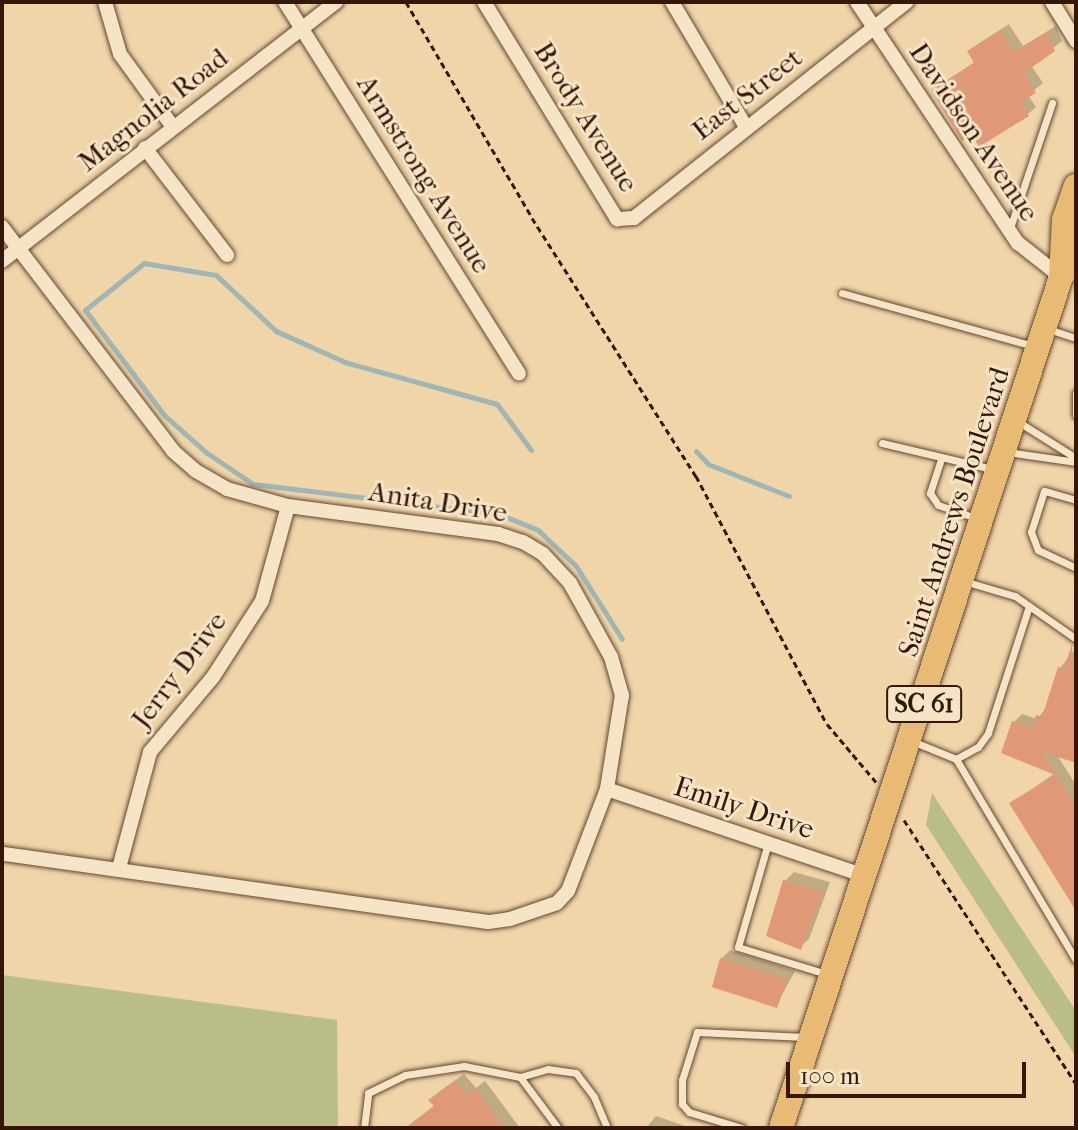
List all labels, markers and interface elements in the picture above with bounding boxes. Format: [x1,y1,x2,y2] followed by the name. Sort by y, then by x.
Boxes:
[527,36,645,198] street label: Brody Avenue
[902,36,1046,228] street label: Davidson Avenue
[71,41,235,179] street label: Magnolia Road
[685,41,809,147] street label: East Street
[350,69,498,279] street label: Armstrong Avenue
[891,363,1017,661] street label: Saint Andrews Boulevard
[366,474,510,530] street label: Anita Drive
[124,605,234,735] street label: Jerry Drive
[886,682,962,726] road number: SC 61
[670,770,818,846] street label: Emily Drive
[790,1046,1030,1096] scale bar
[800,1062,860,1090] text: 100 m

